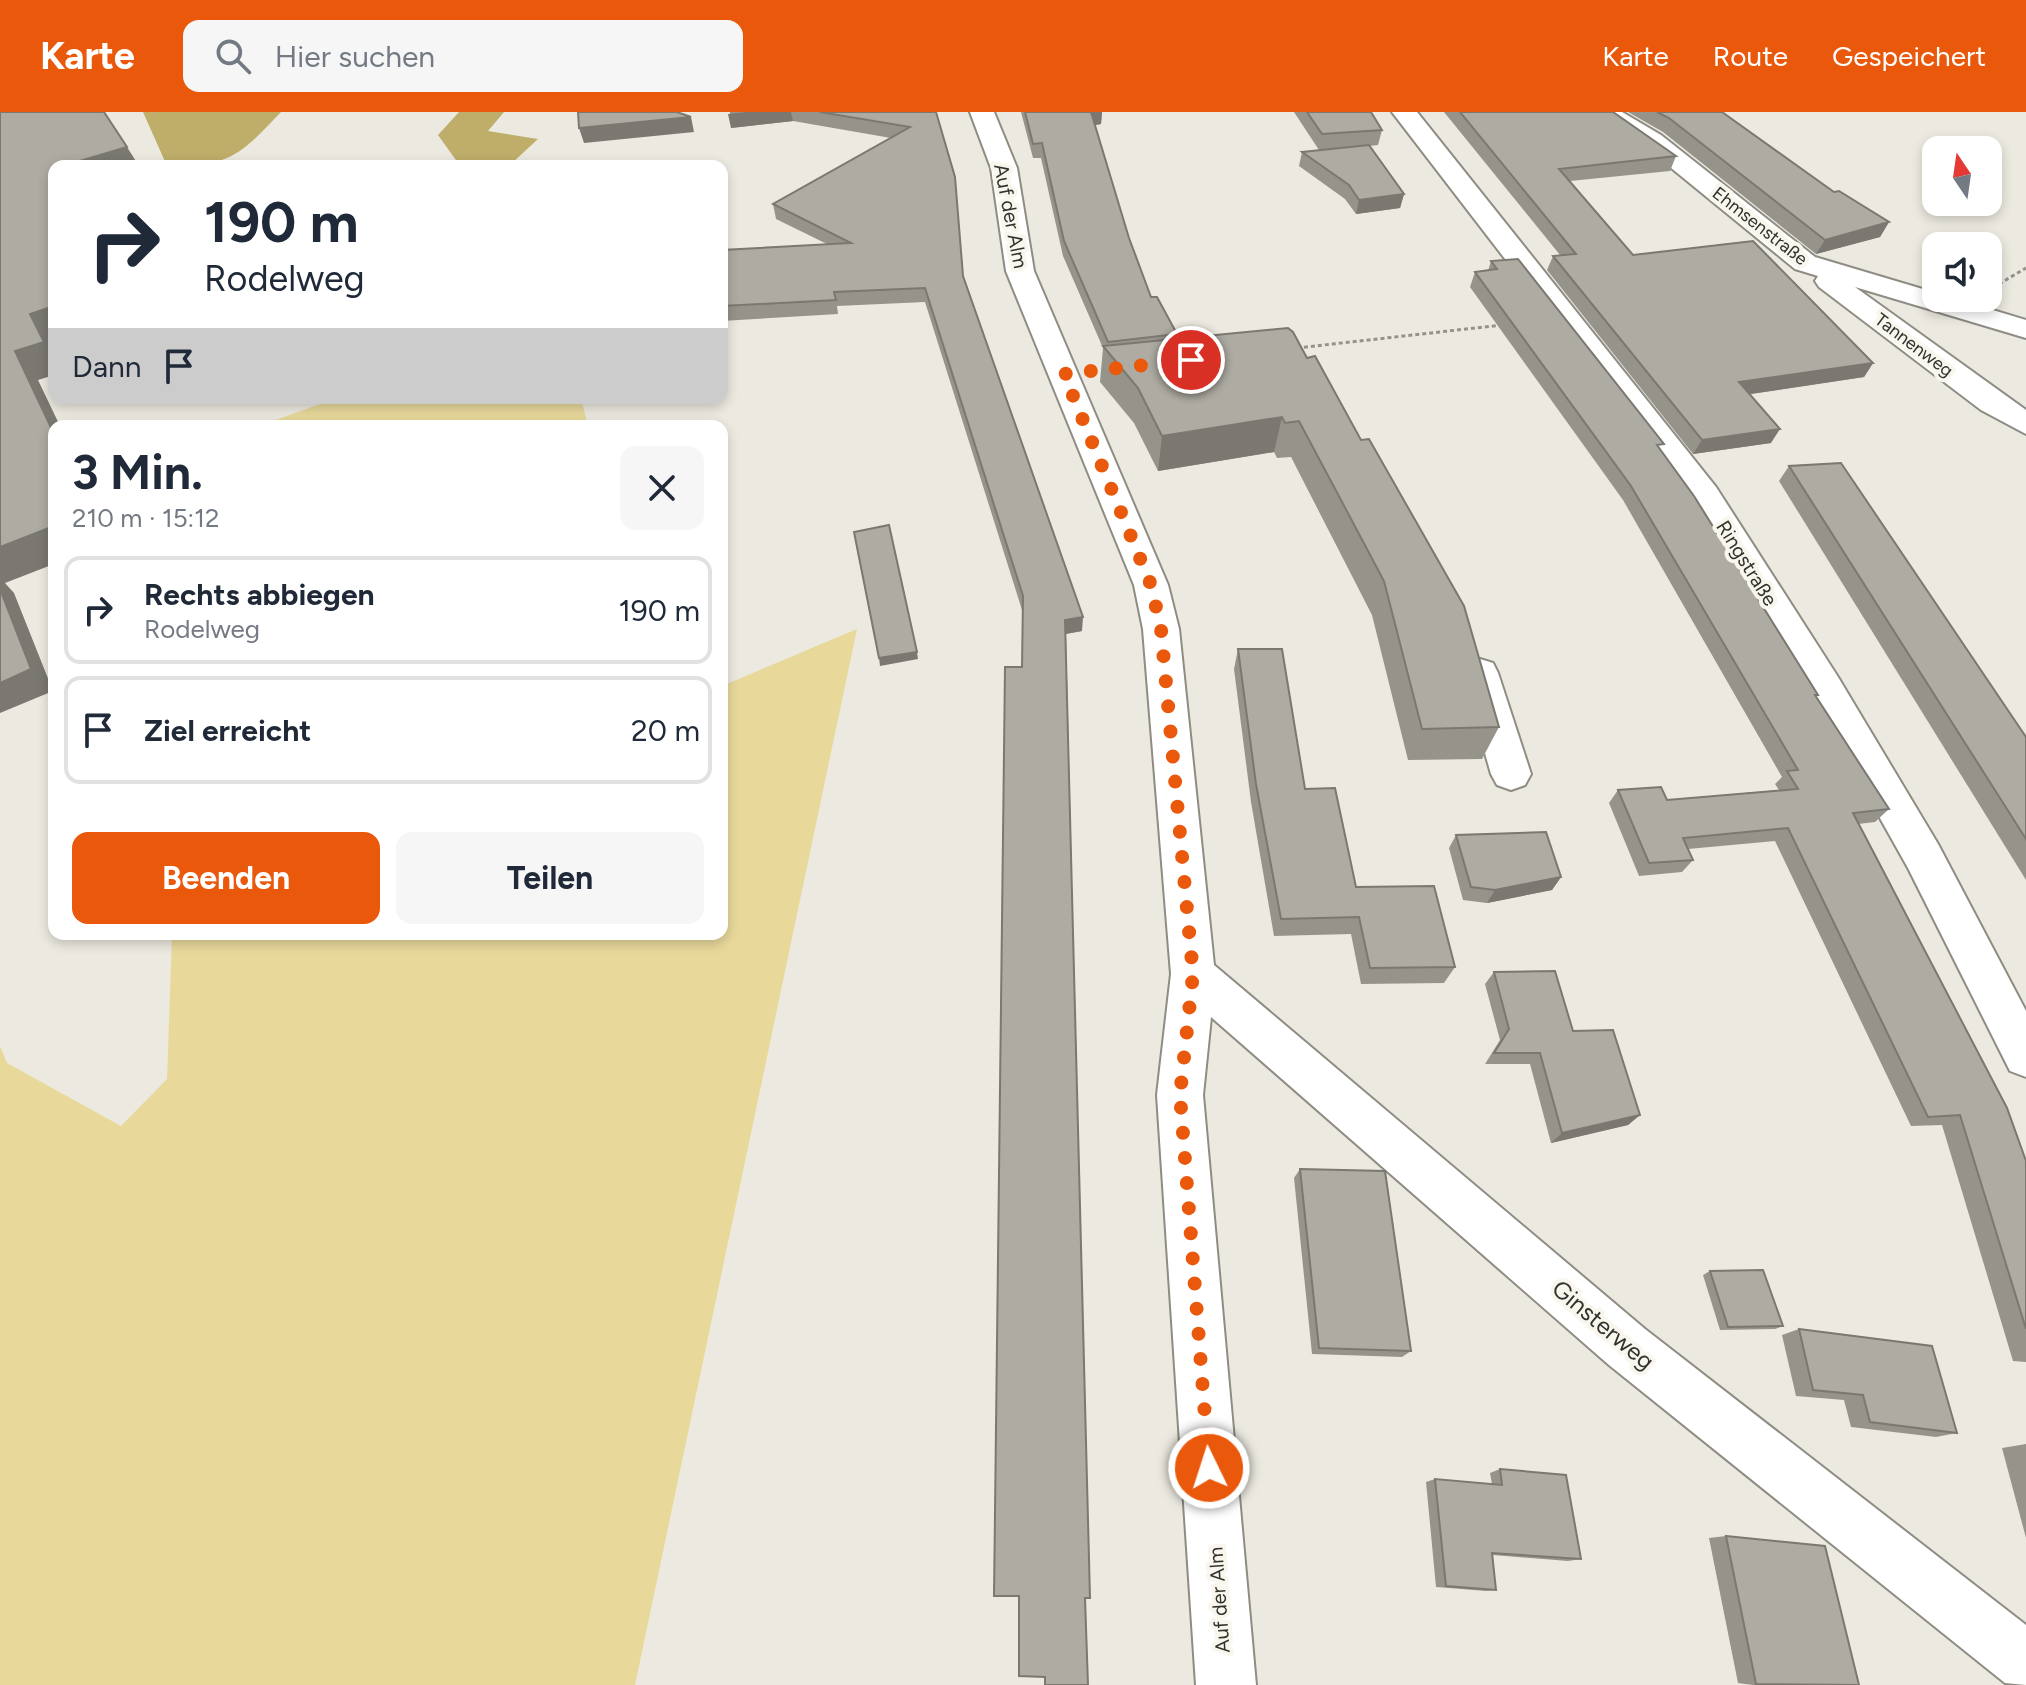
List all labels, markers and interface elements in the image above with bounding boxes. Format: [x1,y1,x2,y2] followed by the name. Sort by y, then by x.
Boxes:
[183,20,743,92] search box
[40,33,135,79] text: Karte
[211,34,255,78] icon: search
[275,38,435,75] text: Hier suchen
[1602,39,1669,73] text: Karte
[1713,39,1788,73] text: Route
[1832,39,1986,73] text: Gespeichert
[1922,136,2002,216] north arrow
[1922,136,2002,312] map controls
[989,162,1033,270] street label: Auf der Alm
[1708,182,1812,270] street label: Ehmsenstraße
[204,189,359,256] text: 190 m
[72,192,176,296] icon: right
[1922,232,2002,312] button: sound
[204,257,365,300] text: Rodelweg
[1871,308,1957,382] street label: Tannenweg
[1157,326,1225,394] pin
[1169,338,1213,382] icon: arrive
[157,344,201,388] icon: arrive
[72,348,141,385] text: Dann
[72,443,203,501] text: 3 Min.
[620,446,704,530] button: close
[72,502,219,534] text: 210 m · 15:12
[1711,516,1783,610] street label: Ringstraße
[144,576,375,613] text: Rechts abbiegen
[76,588,120,632] icon: right
[618,592,700,629] text: 190 m
[144,613,260,645] text: Rodelweg
[76,708,120,752] icon: arrive
[144,712,311,749] text: Ziel erreicht
[631,712,700,749] text: 20 m
[72,832,380,924] button: Beenden
[396,832,704,924] button: Teilen
[1546,1274,1660,1376] street label: Ginsterweg
[1167,1426,1251,1510] position arrow
[1203,1546,1235,1654] street label: Auf der Alm

